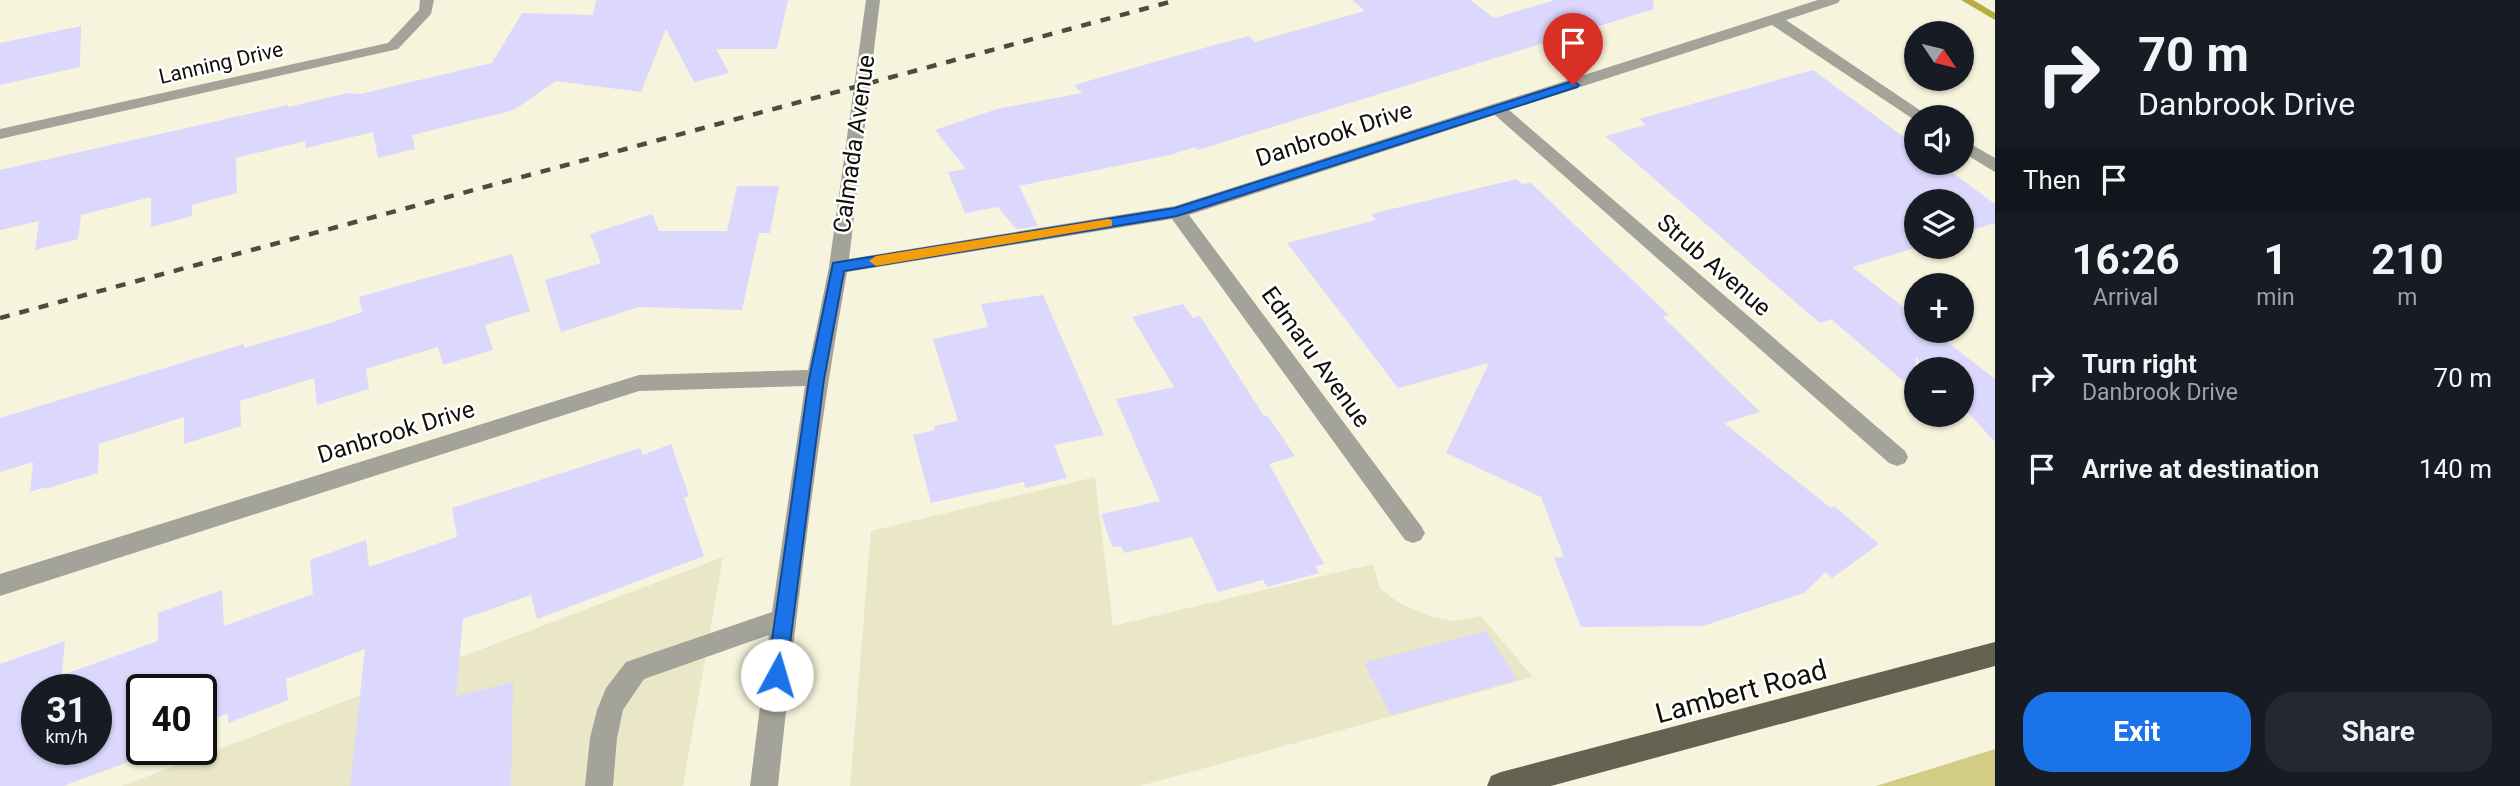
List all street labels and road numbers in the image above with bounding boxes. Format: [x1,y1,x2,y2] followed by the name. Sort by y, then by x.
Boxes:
[157,37,285,89] street label: Lanning Drive
[828,53,880,235] street label: Calmada Avenue
[1252,96,1416,172] street label: Danbrook Drive
[1651,208,1777,322] street label: Strub Avenue
[1256,281,1376,433] street label: Edmaru Avenue
[314,395,478,469] street label: Danbrook Drive
[1652,653,1830,730] street label: Lambert Road

